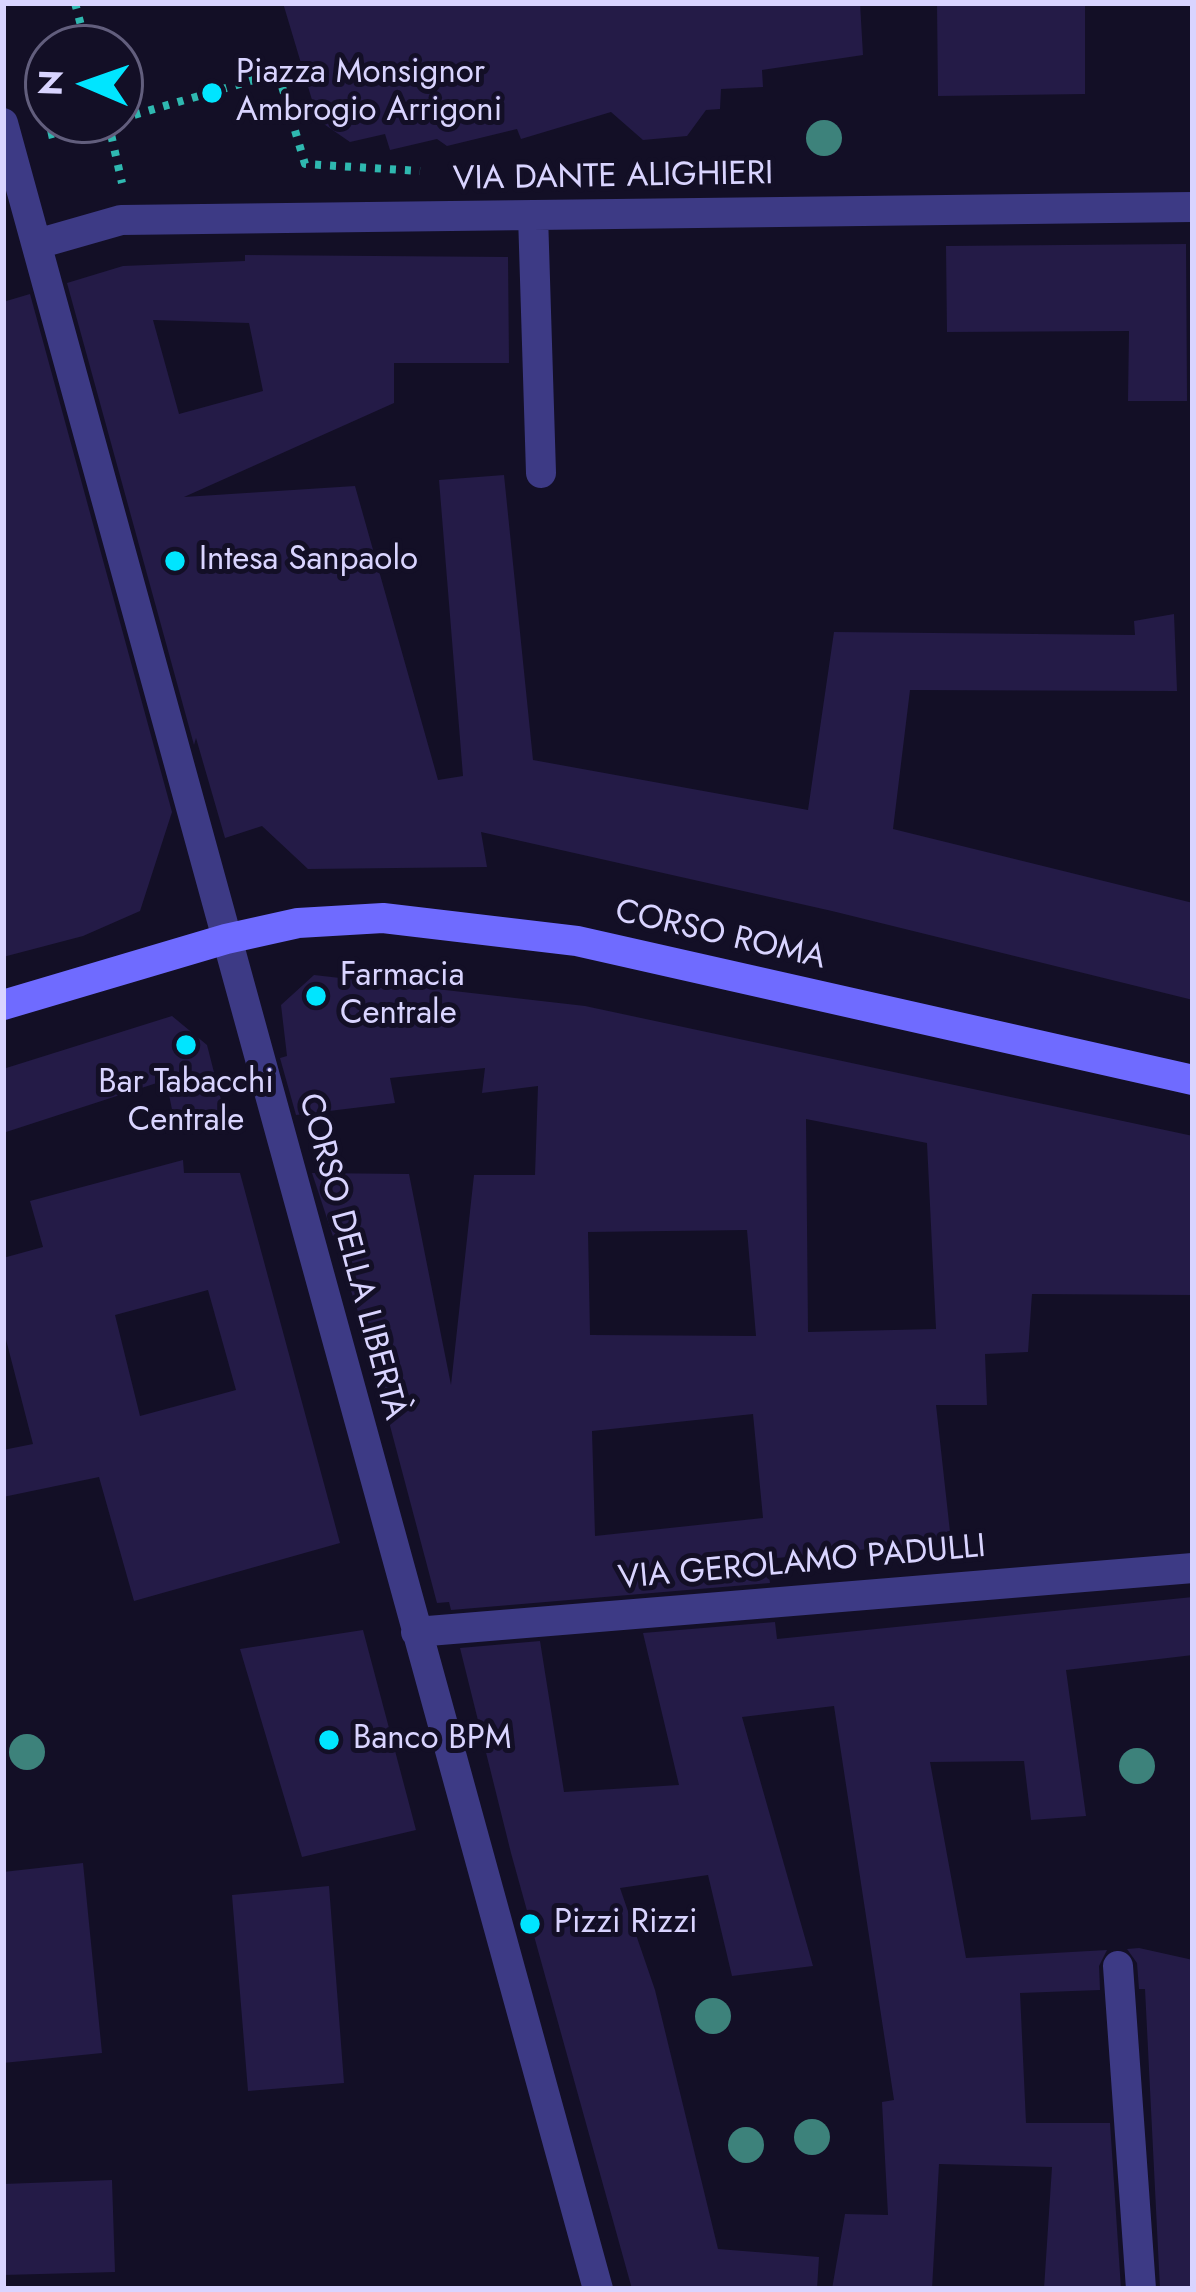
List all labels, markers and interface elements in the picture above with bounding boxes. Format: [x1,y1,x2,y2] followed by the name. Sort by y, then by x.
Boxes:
[24,24,144,144] north arrow
[236,54,502,132] place label: Piazza Monsignor Ambrogio Arrigoni
[27,69,74,97] text: N
[199,80,225,106] marker: Piazza Monsignor Ambrogio Arrigoni
[452,155,774,201] street label: VIA DANTE ALIGHIERI
[199,541,418,581] place label: Intesa Sanpaolo
[162,548,188,574] marker: Intesa Sanpaolo
[611,893,829,979] street label: CORSO ROMA
[340,957,465,1035] place label: Farmacia Centrale
[303,983,329,1009] marker: Farmacia Centrale
[173,1032,199,1058] marker: Bar Tabacchi Centrale
[98,1064,274,1142] place label: Bar Tabacchi Centrale
[288,1090,414,1424] street label: CORSO DELLA LIBERTÀ
[617,1528,987,1600] street label: VIA GEROLAMO PADULLI
[353,1720,512,1760] place label: Banco BPM
[316,1727,342,1753] marker: Banco BPM
[554,1904,697,1944] place label: Pizzi Rizzi
[517,1911,543,1937] marker: Pizzi Rizzi

